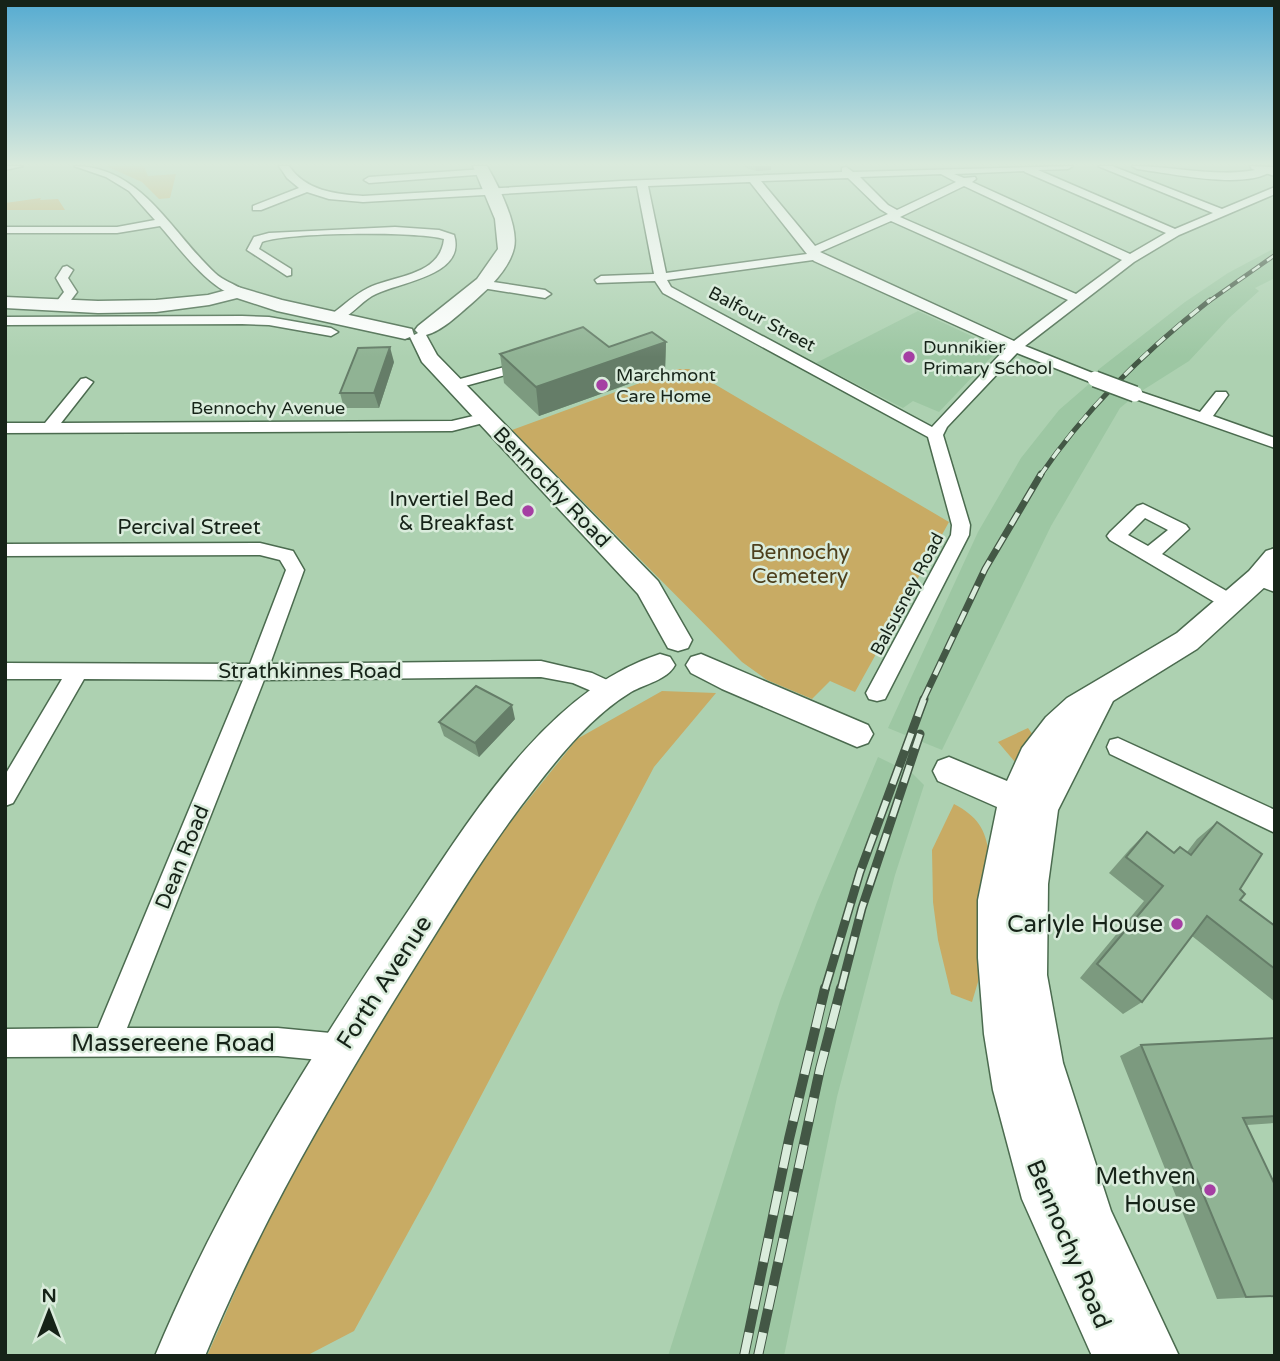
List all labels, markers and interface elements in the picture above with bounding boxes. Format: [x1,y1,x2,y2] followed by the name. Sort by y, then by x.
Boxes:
[705,282,820,357] street label: Balfour Street
[923,336,1052,379] place label: Dunnikier Primary School
[901,349,917,365] marker: Dunnikier Primary School
[616,364,716,407] place label: Marchmont Care Home
[594,377,610,393] marker: Marchmont Care Home
[191,397,345,419] street label: Bennochy Avenue
[488,422,616,553] street label: Bennochy Road
[389,487,514,536] place label: Invertiel Bed & Breakfast
[520,503,536,519] marker: Invertiel Bed & Breakfast
[117,515,261,540] street label: Percival Street
[865,529,949,659] street label: Balsusney Road
[750,540,850,589] park label: Bennochy Cemetery
[218,659,402,684] street label: Strathkinnes Road
[150,801,215,913] street label: Dean Road
[331,910,438,1054] street label: Forth Avenue
[1007,910,1163,939] place label: Carlyle House
[1169,916,1185,932] marker: Carlyle House
[71,1029,275,1058] street label: Massereene Road
[1020,1155,1117,1333] street label: Bennochy Road
[1095,1162,1196,1219] place label: Methven House
[1202,1182,1218,1198] marker: Methven House
[14,1277,84,1347] north arrow
[41,1285,57,1307] text: N

